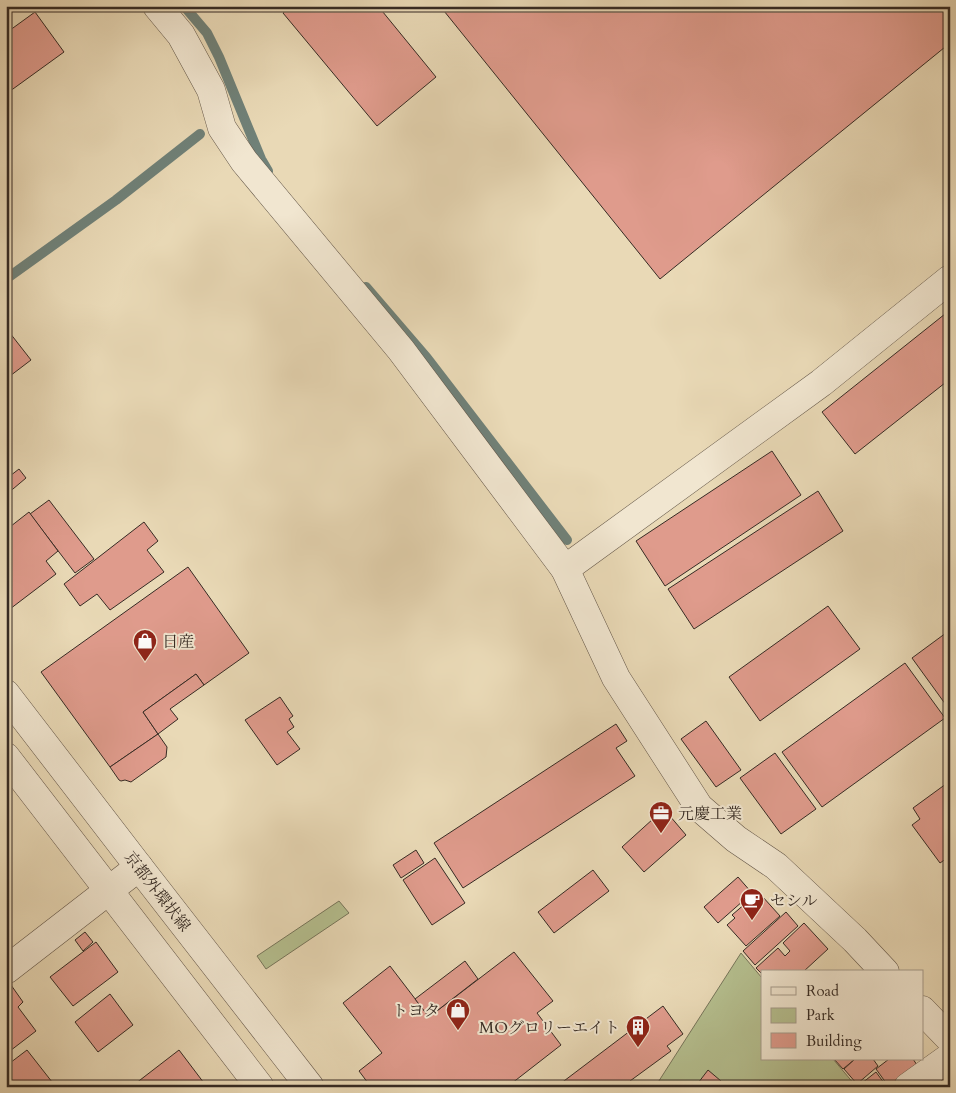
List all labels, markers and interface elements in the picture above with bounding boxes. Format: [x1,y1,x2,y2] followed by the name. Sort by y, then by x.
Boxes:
[132,628,158,662] shop icon: 日産
[162,631,194,653] place label: 日産
[648,800,674,834] office icon: 元慶工業
[678,803,742,825] place label: 元慶工業
[119,847,195,936] street label: 京都外環状線
[739,887,765,921] cafe icon: セシル
[770,890,818,912] place label: セシル
[761,970,924,1060] legend
[806,981,839,1001] text: Road
[445,997,471,1031] shop icon: トヨタ
[392,1000,440,1022] place label: トヨタ
[806,1005,835,1025] text: Park
[625,1014,651,1048] building icon: MOグロリーエイト
[479,1017,620,1039] place label: MOグロリーエイト
[806,1031,862,1051] text: Building

